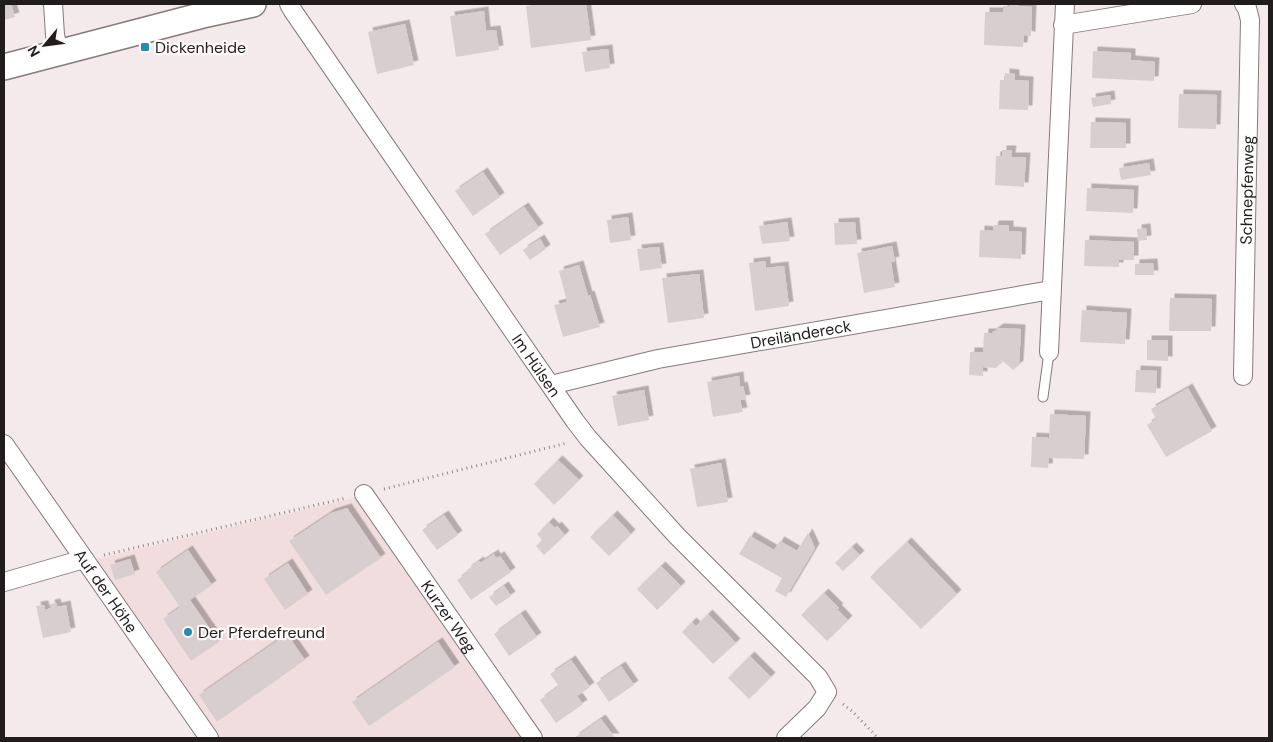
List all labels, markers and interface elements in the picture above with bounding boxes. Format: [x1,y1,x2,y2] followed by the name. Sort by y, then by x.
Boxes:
[20,20,70,70] north arrow
[155,37,246,58] place label: Dickenheide
[139,41,151,53] marker: Dickenheide
[23,42,44,60] text: N
[1236,135,1259,245] street label: Schnepfenweg
[749,315,853,354] street label: Dreiländereck
[507,330,565,401] street label: Im Hülsen
[70,545,142,637] street label: Auf der Höhe
[416,576,481,657] street label: Kurzer Weg
[198,622,325,643] place label: Der Pferdefreund
[182,626,194,638] marker: Der Pferdefreund

